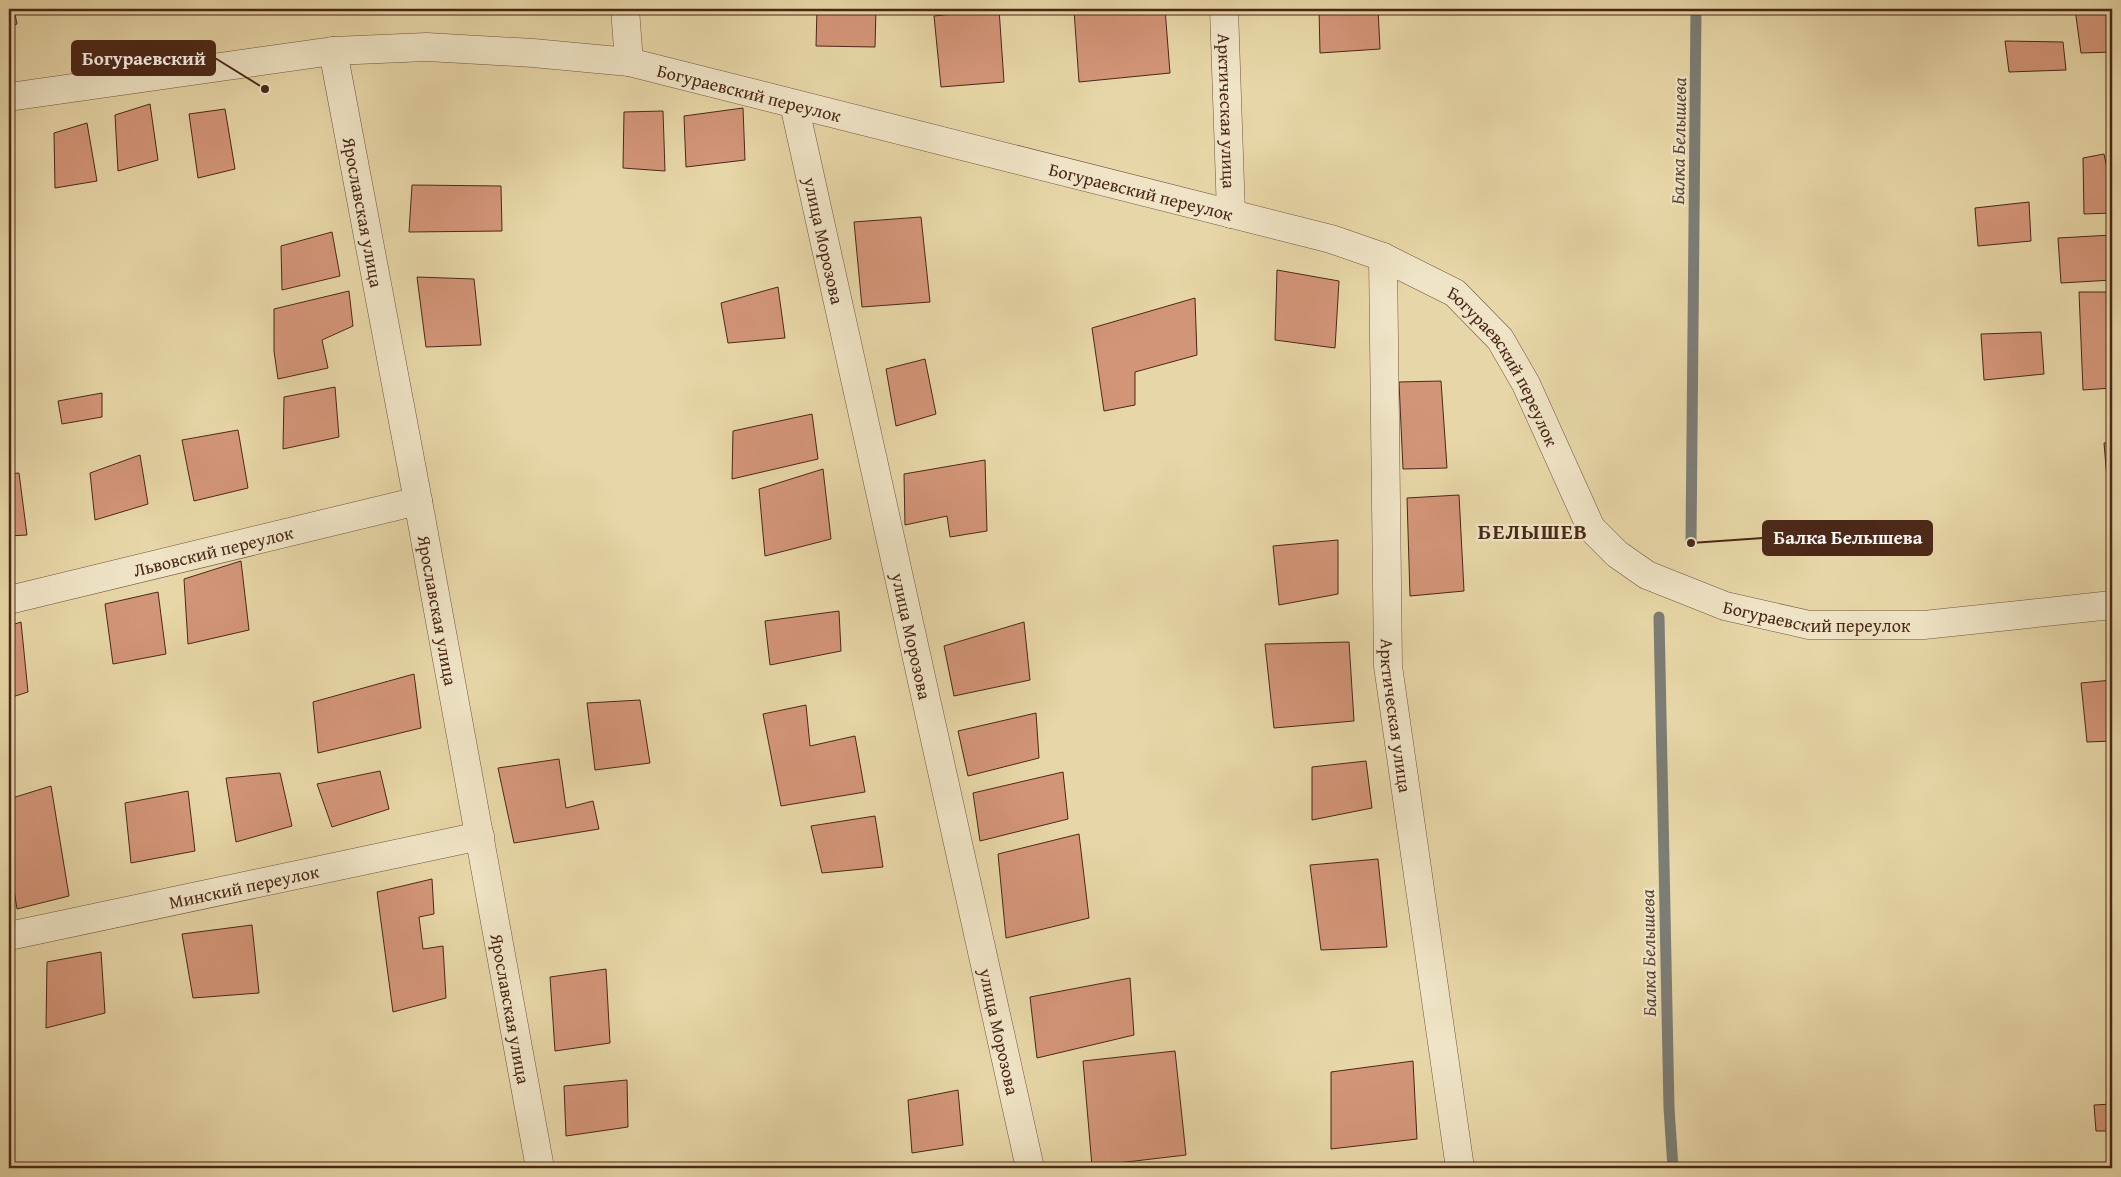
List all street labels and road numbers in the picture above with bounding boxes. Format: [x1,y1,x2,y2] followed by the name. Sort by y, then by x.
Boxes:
[1211,33,1244,189] street label: Арктическая улица
[654,56,845,129] street label: Богураевский переулок
[336,134,391,290] street label: Ярославская улица
[1046,155,1237,227] street label: Богураевский переулок
[797,174,852,307] street label: улица Морозова
[1444,278,1566,451] street label: Богураевский переулок
[130,518,297,583] street label: Львовский переулок
[411,532,465,688] street label: Ярославская улица
[885,569,939,702] street label: улица Морозова
[1720,592,1911,639] street label: Богураевский переулок
[1374,638,1420,795] street label: Арктическая улица
[166,857,322,915] street label: Минский переулок
[484,930,538,1086] street label: Ярославская улица
[972,964,1027,1098] street label: улица Морозова

